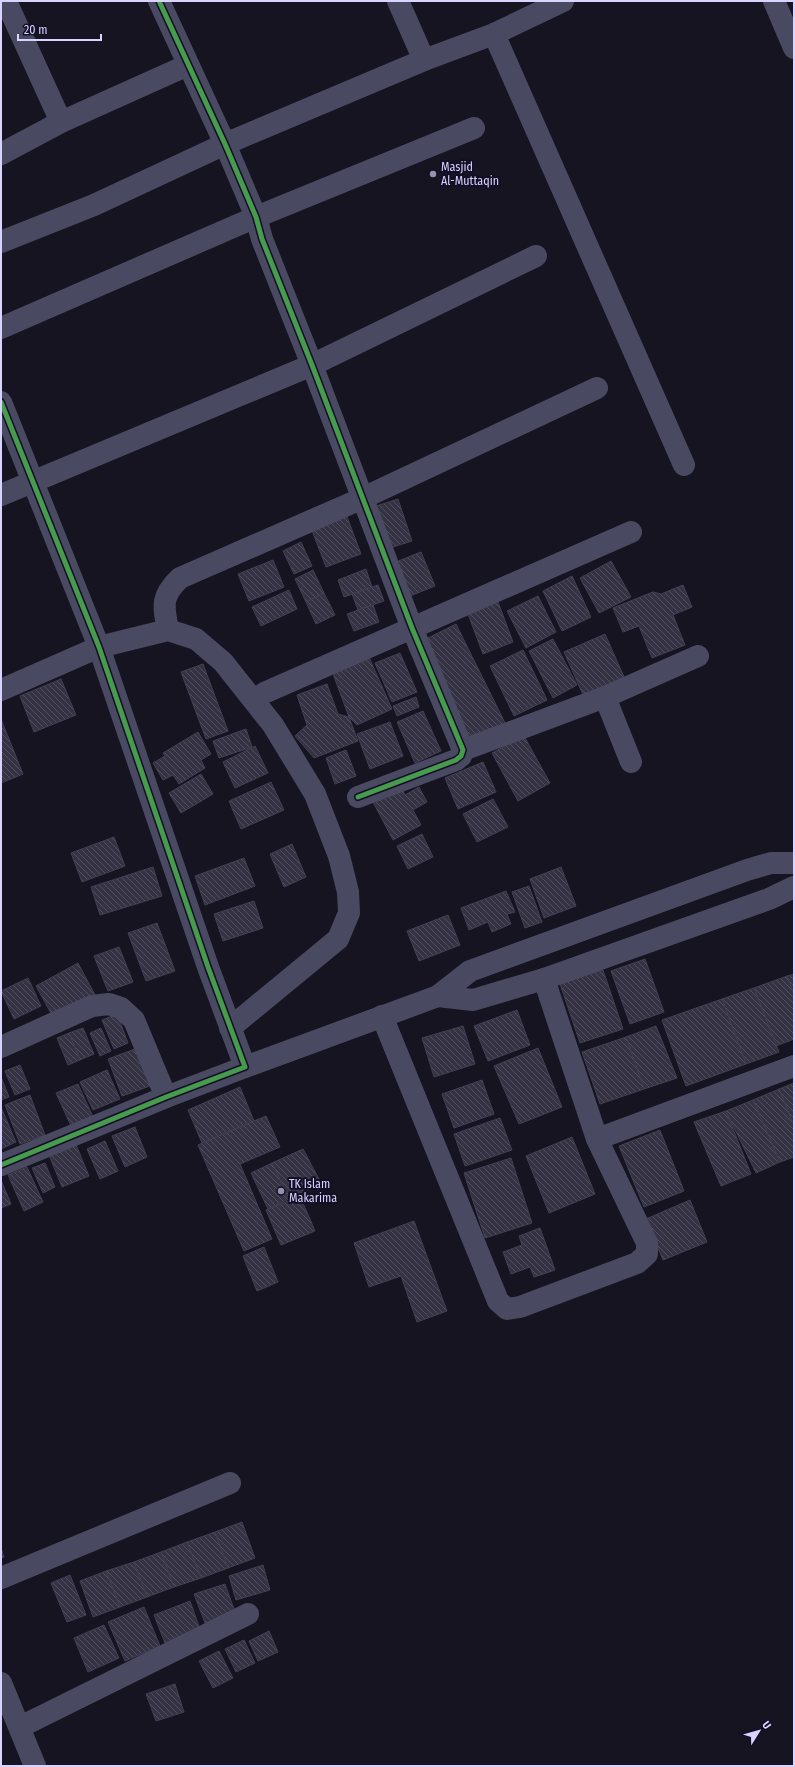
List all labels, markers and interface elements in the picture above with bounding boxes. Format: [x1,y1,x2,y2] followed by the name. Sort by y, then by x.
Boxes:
[18,16,101,42] scale bar
[24,23,48,37] text: 20 m
[441,160,499,188] place label: Masjid Al-Muttaqin
[428,169,438,179] marker: Masjid Al-Muttaqin
[289,1177,337,1205] place label: TK Islam Makarima
[276,1186,286,1196] marker: TK Islam Makarima
[739,1711,779,1751] north arrow
[759,1719,774,1732] text: U

